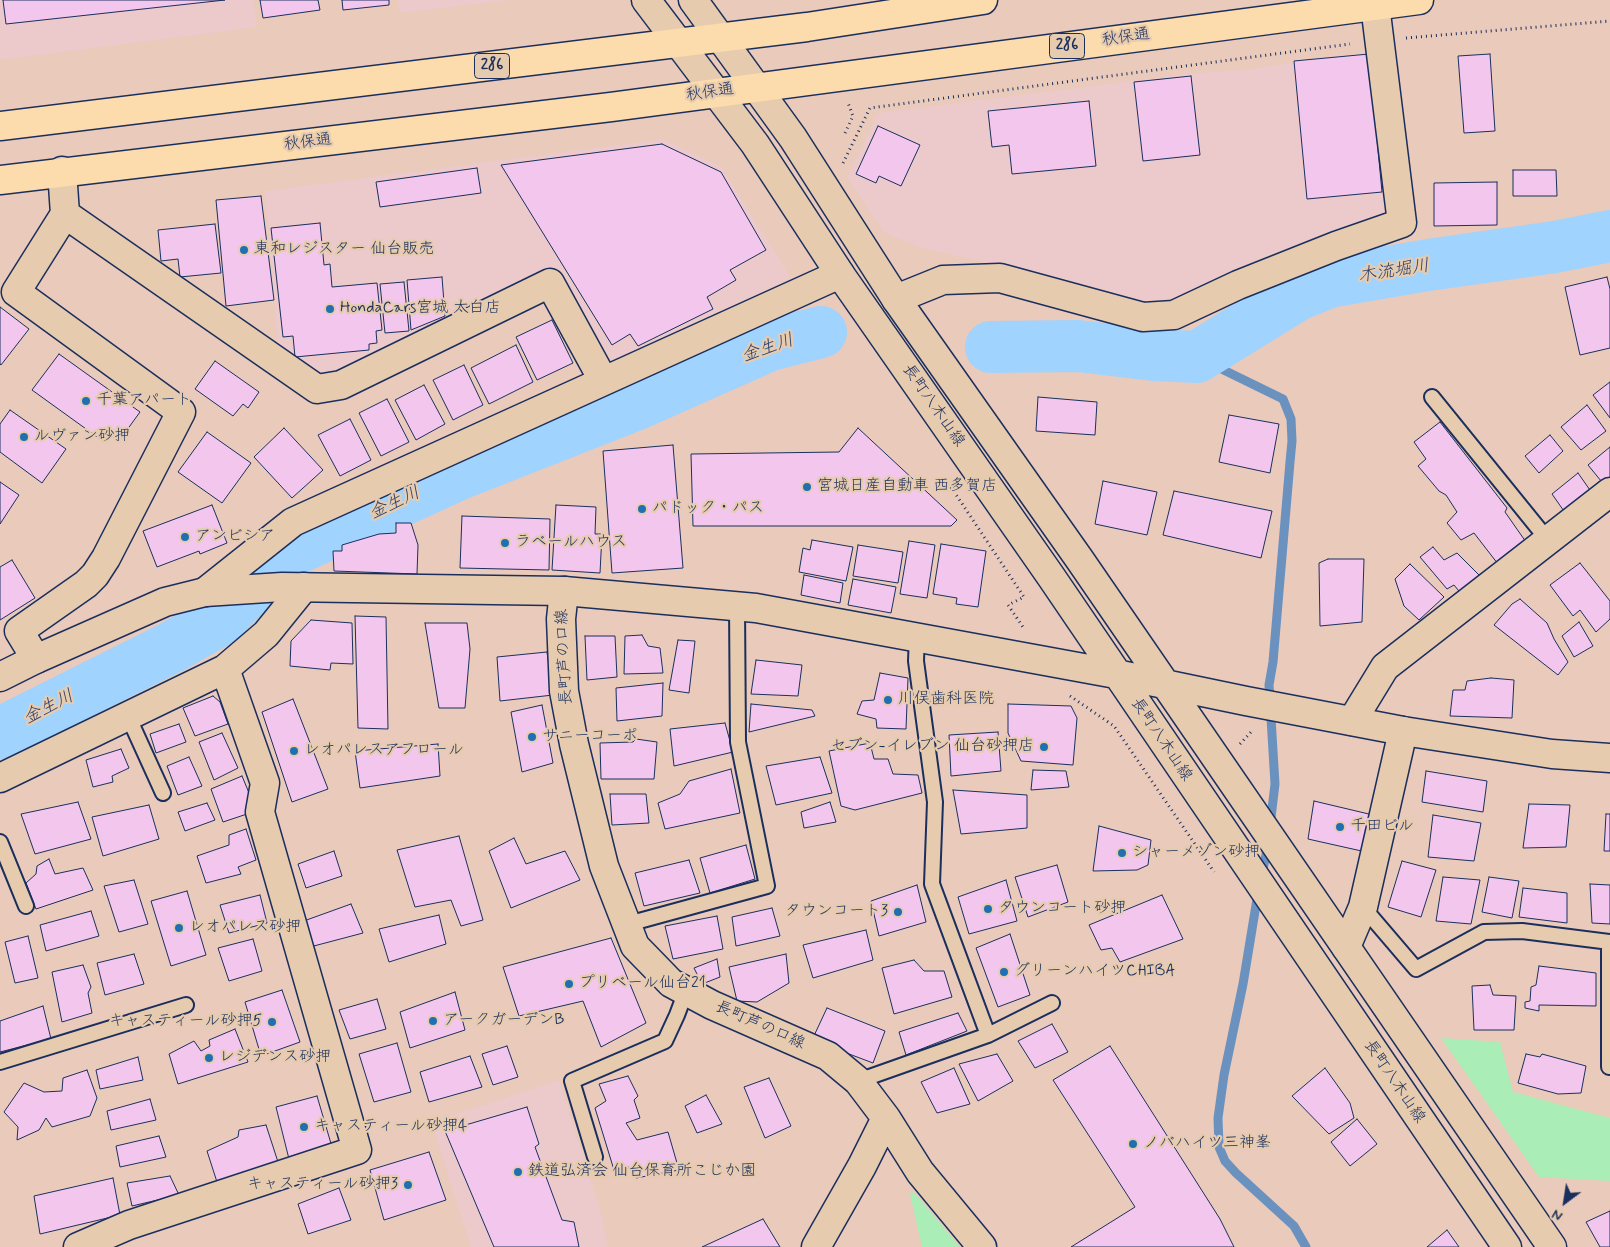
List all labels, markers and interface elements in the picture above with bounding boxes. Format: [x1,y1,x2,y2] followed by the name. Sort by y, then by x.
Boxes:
[1101,25,1151,51] street label: 秋保通
[1050,34,1084,58] road number: 286
[474,54,510,78] road number: 286
[685,80,735,106] street label: 秋保通
[283,131,333,155] street label: 秋保通
[254,240,434,260] place label: 東和レジスター 仙台販売
[238,244,250,256] marker: 東和レジスター 仙台販売
[1357,256,1431,288] water label: 木流堀川
[340,299,501,319] place label: HondaCars宮城 太白店
[324,303,336,315] marker: HondaCars宮城 太白店
[739,330,797,368] water label: 金生川
[898,361,968,451] street label: 長町八木山線
[96,391,192,411] place label: 千葉アパート
[80,395,92,407] marker: 千葉アパート
[34,427,130,447] place label: ルヴァン砂押
[18,431,30,443] marker: ルヴァン砂押
[817,477,997,497] place label: 宮城日産自動車 西多賀店
[801,481,813,493] marker: 宮城日産自動車 西多賀店
[366,483,424,525] water label: 金生川
[652,499,764,519] place label: パドック・パス
[636,503,648,515] marker: パドック・パス
[195,527,275,547] place label: アンビシア
[179,531,191,543] marker: アンビシア
[515,533,627,553] place label: ラベールハウス
[499,537,511,549] marker: ラベールハウス
[553,609,577,705] street label: 長町芦の口線
[20,686,78,730] water label: 金生川
[898,690,994,710] place label: 川俣歯科医院
[882,694,894,706] marker: 川俣歯科医院
[1126,695,1196,785] street label: 長町八木山線
[542,727,638,747] place label: サニーコーポ
[526,731,538,743] marker: サニーコーポ
[831,737,1034,757] place label: セブン-イレブン 仙台砂押店
[304,741,464,761] place label: レオパレスアフロール
[1038,741,1050,753] marker: セブン-イレブン 仙台砂押店
[288,745,300,757] marker: レオパレスアフロール
[1350,817,1414,837] place label: 千田ビル
[1334,821,1346,833] marker: 千田ビル
[1132,843,1260,863] place label: シャーメゾン砂押
[1116,847,1128,859] marker: シャーメゾン砂押
[998,899,1126,919] place label: タウンコート砂押
[785,902,888,922] place label: タウンコート3
[982,903,994,915] marker: タウンコート砂押
[892,906,904,918] marker: タウンコート3
[189,918,301,938] place label: レオパレス砂押
[173,922,185,934] marker: レオパレス砂押
[1014,962,1175,982] place label: グリーンハイツCHIBA
[998,966,1010,978] marker: グリーンハイツCHIBA
[579,974,706,994] place label: プリベール仙台21
[563,978,575,990] marker: プリベール仙台21
[712,998,808,1054] street label: 長町芦の口線
[443,1011,564,1031] place label: アークガーデンB
[108,1012,262,1032] place label: キャスティール砂押5
[427,1015,439,1027] marker: アークガーデンB
[266,1016,278,1028] marker: キャスティール砂押5
[1359,1037,1429,1127] street label: 長町八木山線
[219,1048,331,1068] place label: レジデンス砂押
[203,1052,215,1064] marker: レジデンス砂押
[314,1117,467,1137] place label: キャスティール砂押4
[298,1121,310,1133] marker: キャスティール砂押4
[1143,1134,1271,1154] place label: ノバハイツ三神峯
[1127,1138,1139,1150] marker: ノバハイツ三神峯
[528,1162,756,1182] place label: 鉄道弘済会 仙台保育所こじか園
[512,1166,524,1178] marker: 鉄道弘済会 仙台保育所こじか園
[247,1175,398,1195] place label: キャスティール砂押3
[1540,1177,1590,1227] north arrow
[402,1179,414,1191] marker: キャスティール砂押3
[1549,1205,1566,1225] text: N

